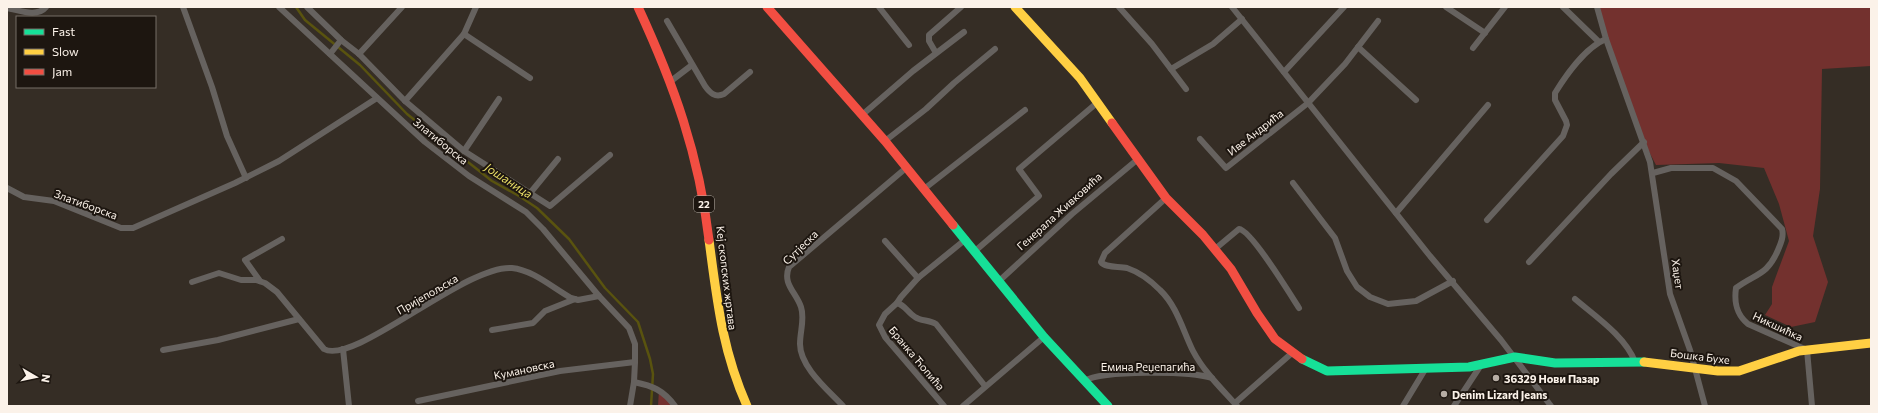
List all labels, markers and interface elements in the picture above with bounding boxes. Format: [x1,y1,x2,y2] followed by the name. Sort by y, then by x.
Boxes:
[16,16,156,88] legend
[52,24,75,38] text: Fast
[52,44,79,58] text: Slow
[52,64,72,79] text: Jam
[1225,106,1285,158] street label: Иве Андрића
[411,115,471,167] street label: Златиборска
[481,159,535,201] water label: Јошаница
[1014,170,1104,252] street label: Генерала Живковића
[53,187,119,221] street label: Златиборска
[694,196,714,212] road number: 22
[714,225,740,331] street label: Кеј скопских жртава
[780,227,820,267] street label: Сутјеска
[1669,258,1687,290] street label: Хаџет
[394,271,460,317] street label: Пријепољска
[1751,309,1805,343] street label: Никшићка
[886,323,948,393] street label: Бранка Ћопића
[1669,346,1731,366] street label: Бошка Бухе
[492,356,556,382] street label: Кумановска
[16,357,56,397] north arrow
[1101,360,1195,373] street label: Емина Реџепагића
[1504,372,1600,385] place label: 36329 Нови Пазар
[1491,373,1501,383] marker: 36329 Нови Пазар
[39,374,53,384] text: N
[1452,388,1547,402] place label: Denim Lizard Jeans
[1439,389,1449,399] marker: Denim Lizard Jeans

